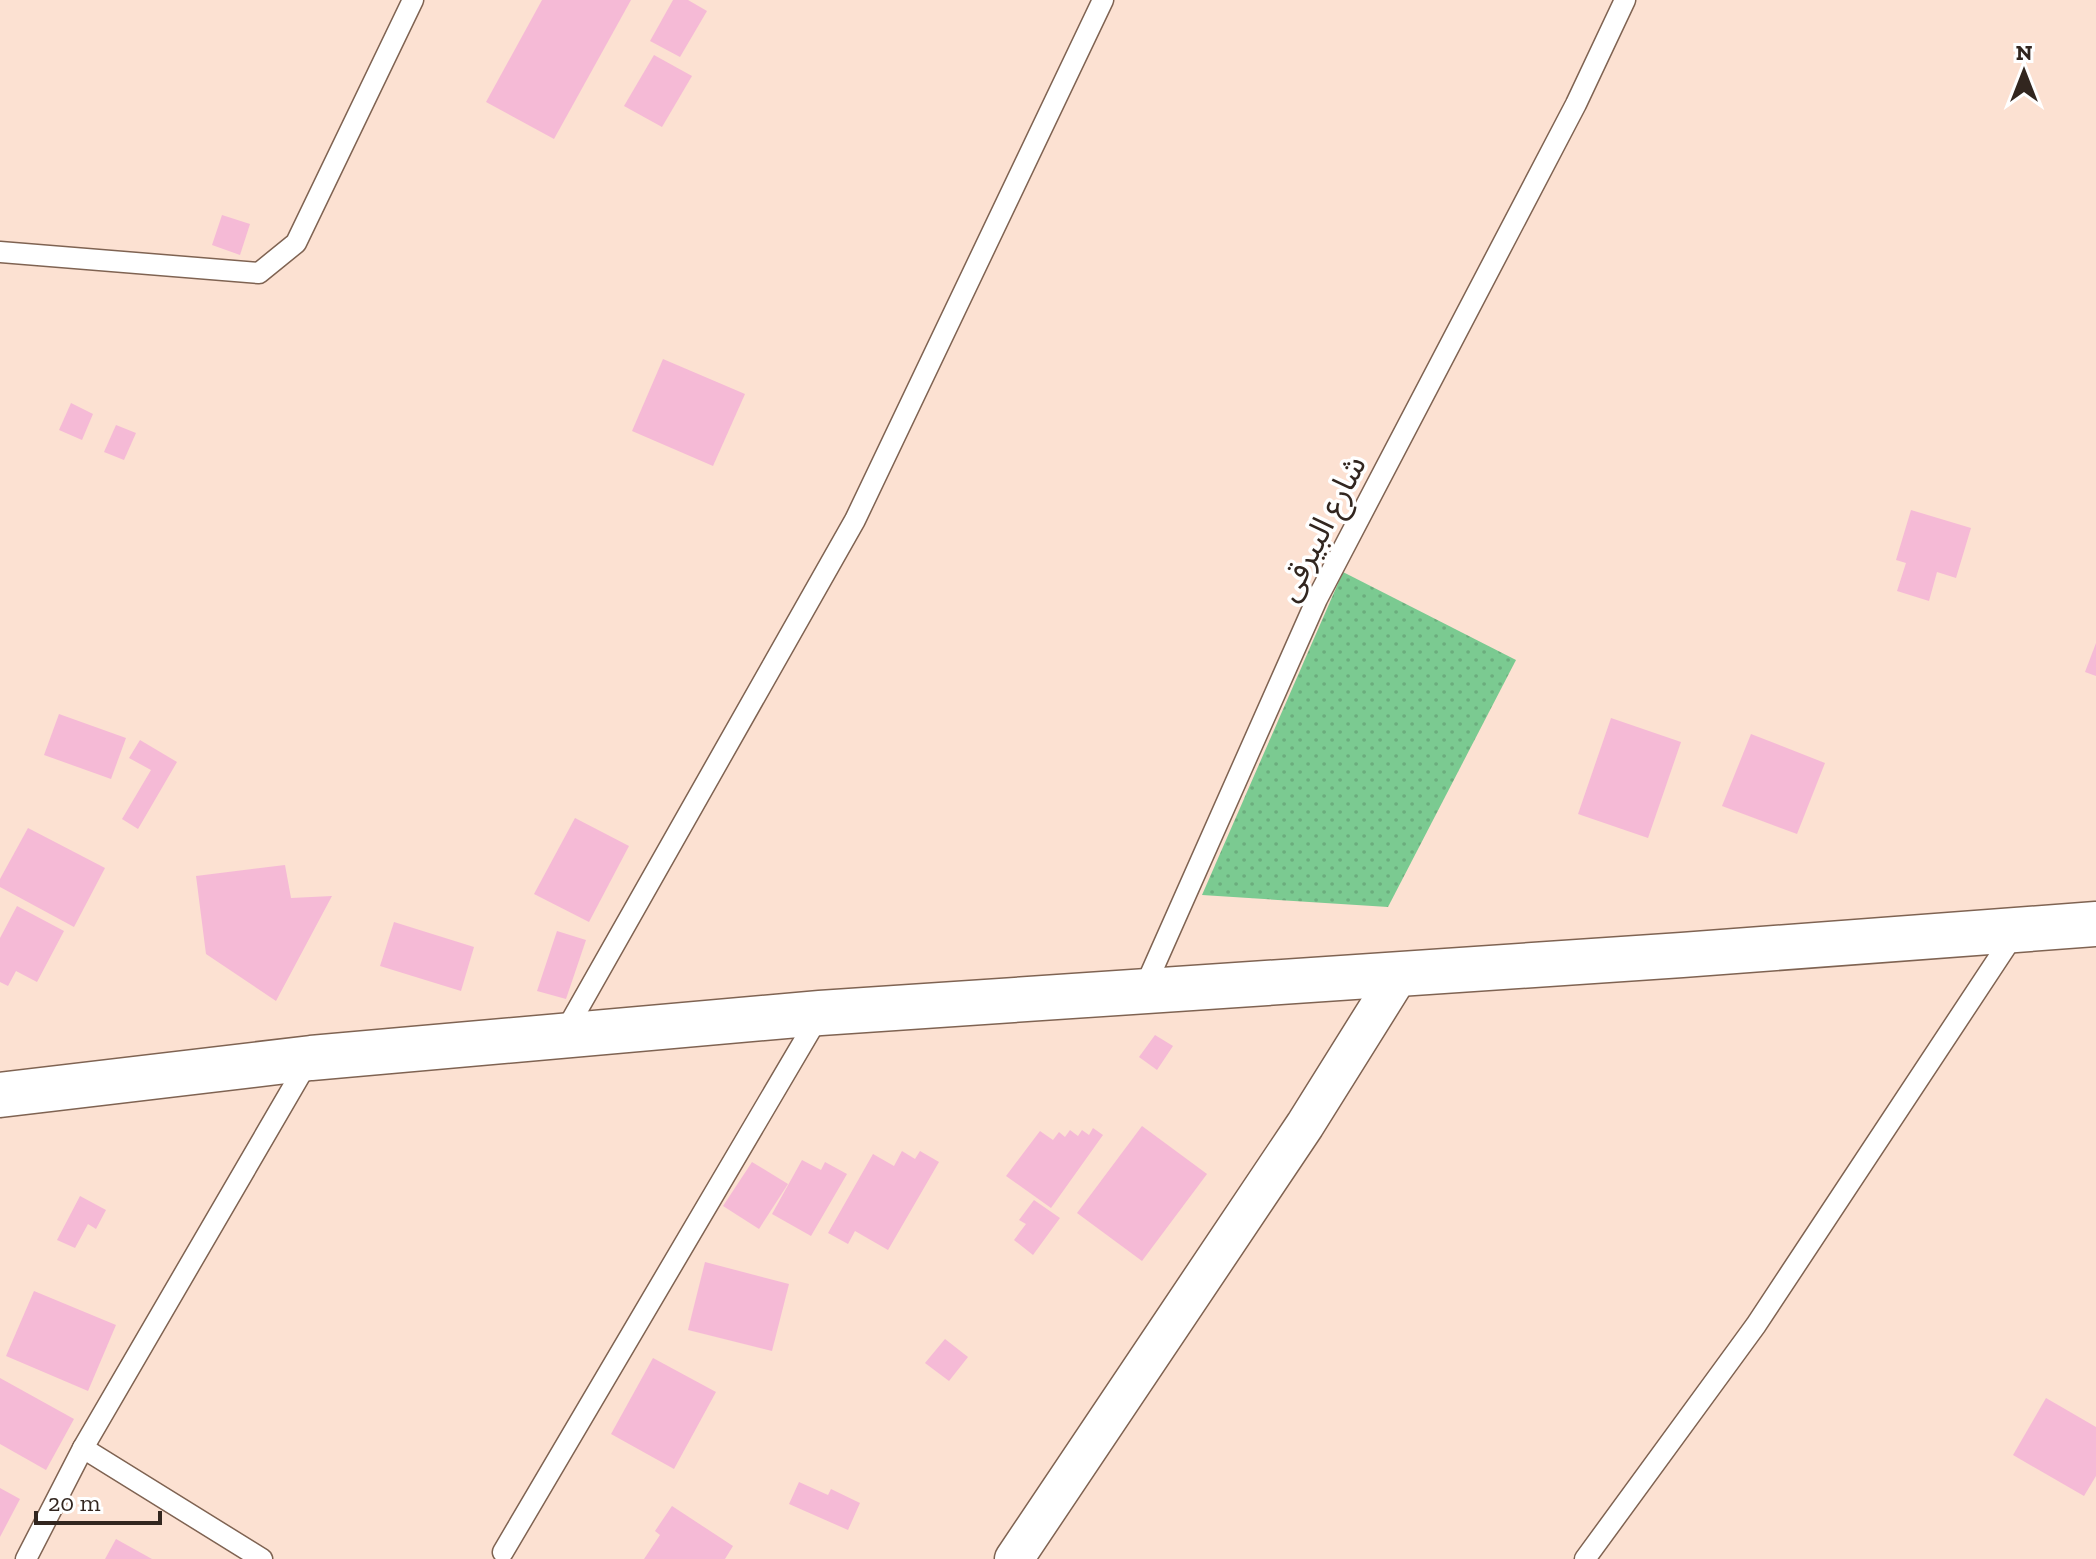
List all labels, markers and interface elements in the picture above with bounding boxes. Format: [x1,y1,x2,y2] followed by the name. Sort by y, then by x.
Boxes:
[1984,32,2064,112] north arrow
[2016,39,2033,66] text: N
[1268,449,1378,609] street label: شارع البيرقى
[36,1475,160,1525] scale bar
[48,1488,101,1517] text: 20 m

